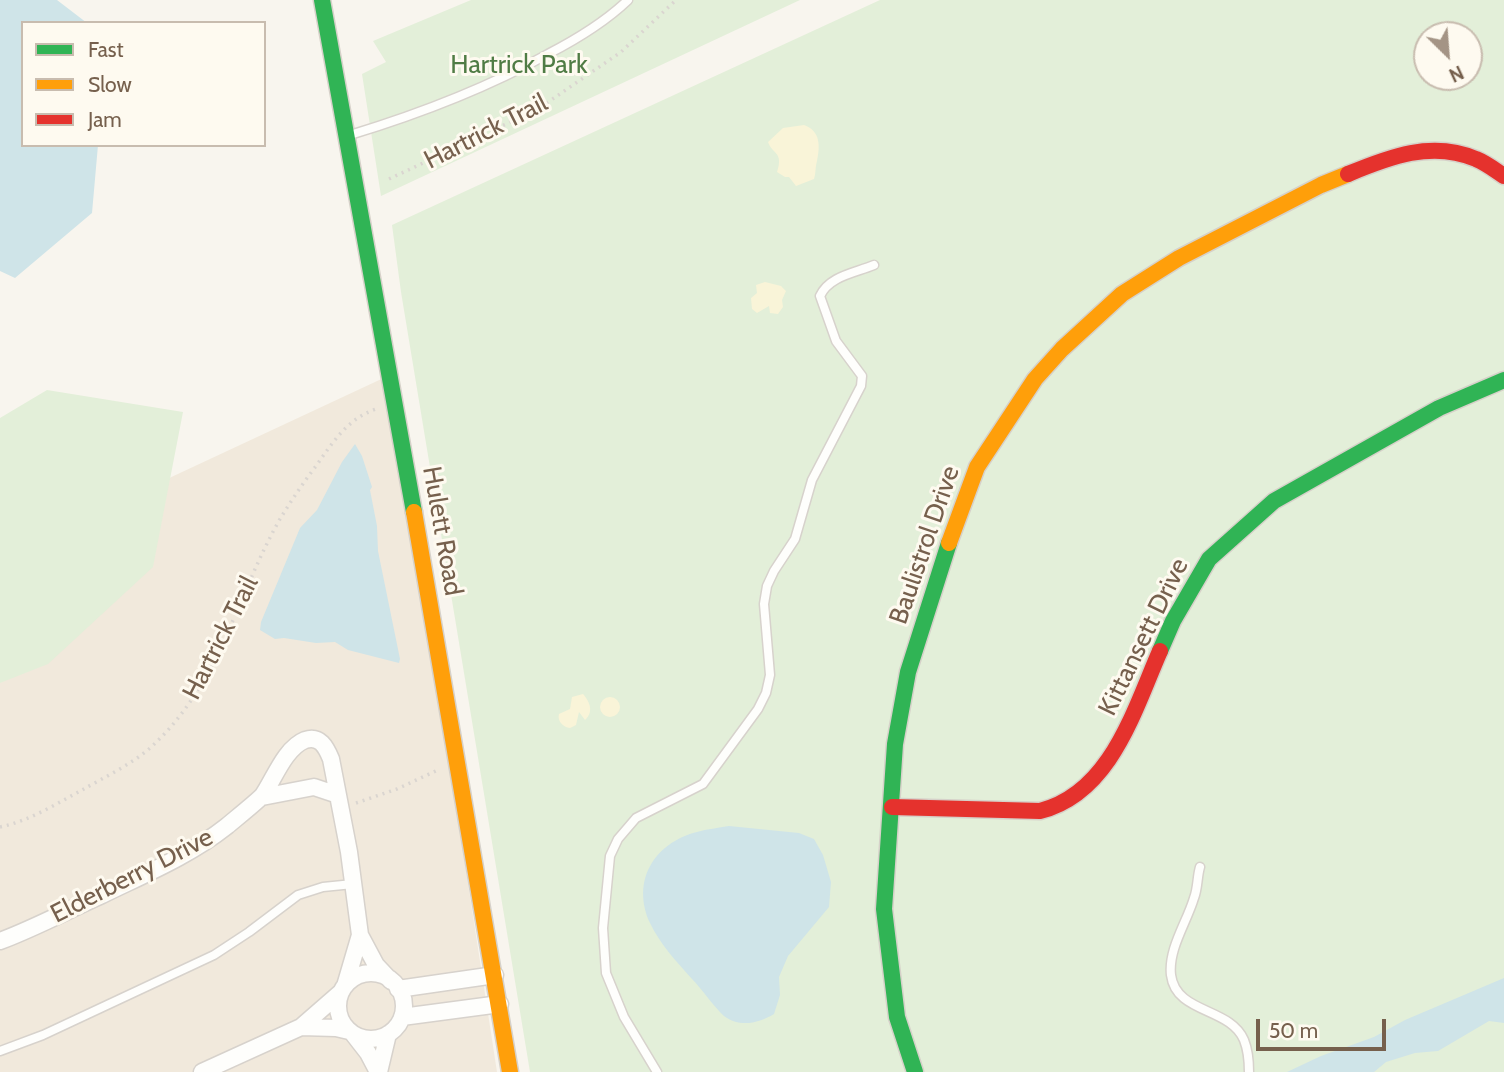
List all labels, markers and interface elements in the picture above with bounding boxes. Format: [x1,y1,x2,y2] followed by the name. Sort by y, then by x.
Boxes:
[21,21,266,147] legend
[1413,21,1483,91] north arrow
[88,37,124,62] text: Fast
[450,49,588,81] park label: Hartrick Park
[1445,60,1467,87] text: N
[88,72,132,97] text: Slow
[419,88,553,176] street label: Hartrick Trail
[88,107,122,132] text: Jam
[883,462,967,628] street label: Baulistrol Drive
[415,464,469,598] street label: Hulett Road
[1092,553,1196,721] street label: Kittansett Drive
[177,571,265,705] street label: Hartrick Trail
[46,822,218,930] street label: Elderberry Drive
[1259,1006,1388,1050] scale bar
[1269,1018,1318,1043] text: 50 m

